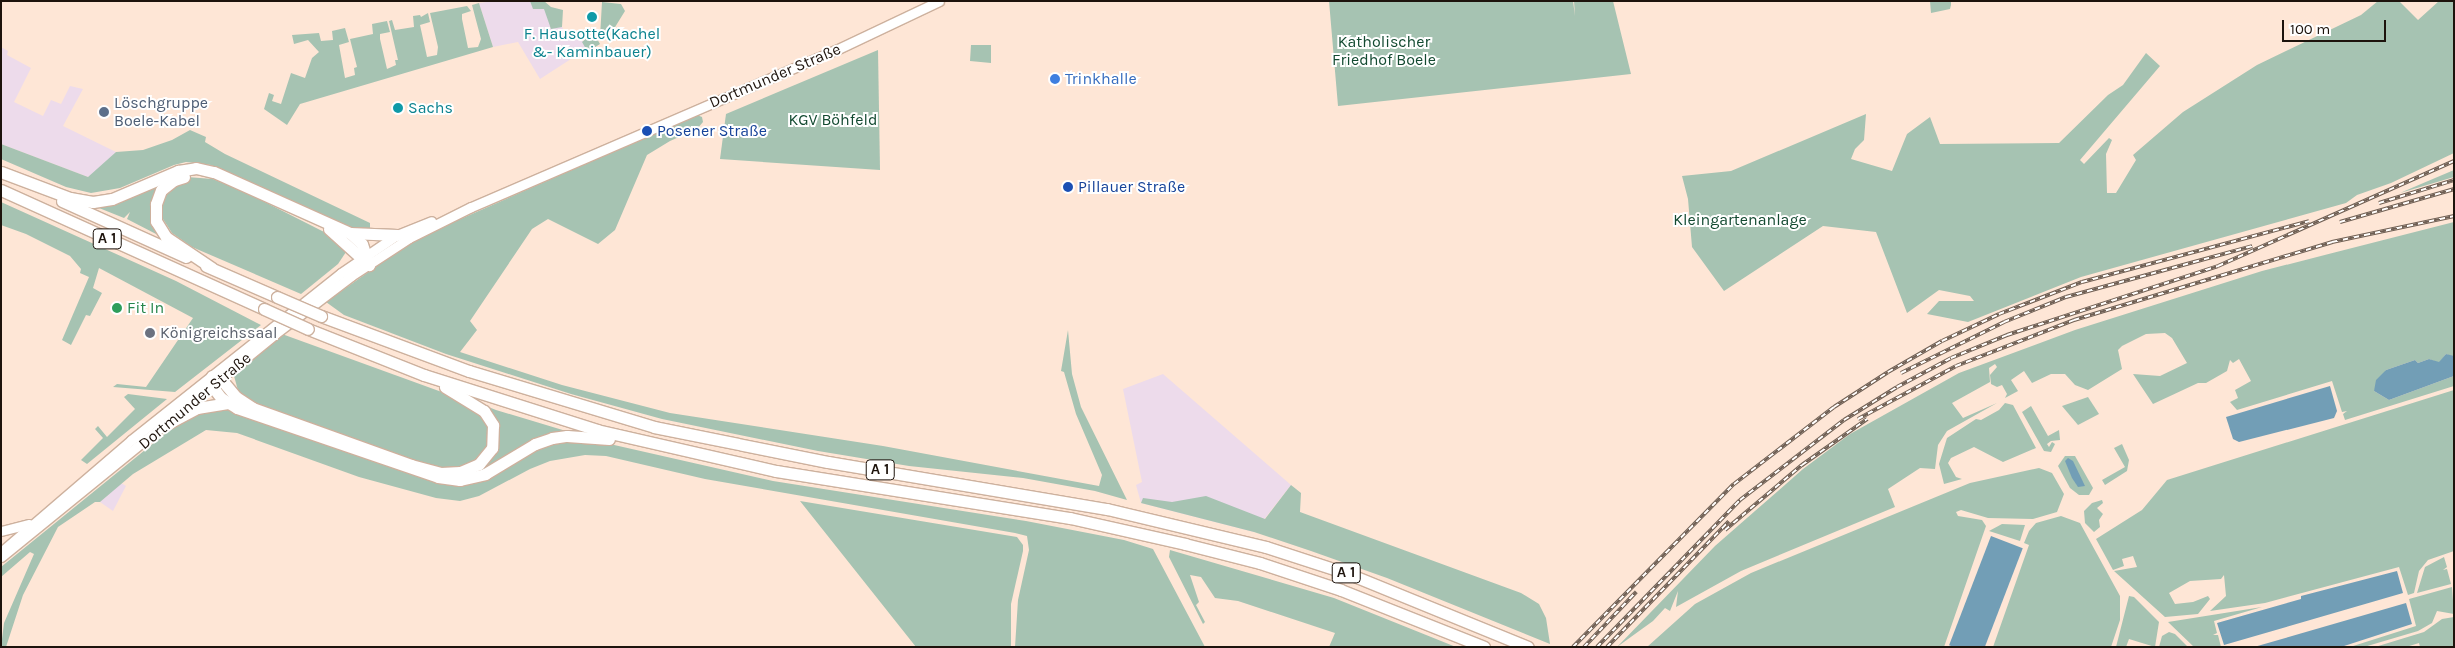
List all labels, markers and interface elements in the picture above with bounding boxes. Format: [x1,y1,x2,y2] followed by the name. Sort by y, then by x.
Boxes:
[2285,10,2389,42] scale bar
[586,11,598,23] marker: F. Hausotte(Kachel &- Kaminbauer)
[2290,20,2330,38] text: 100 m
[524,24,660,62] place label: F. Hausotte(Kachel &- Kaminbauer)
[1332,32,1436,70] park label: Katholischer Friedhof Boele
[706,40,844,112] street label: Dortmunder Straße
[1065,69,1137,89] place label: Trinkhalle
[1049,73,1061,85] marker: Trinkhalle
[114,93,208,131] place label: Löschgruppe Boele-Kabel
[408,98,453,118] place label: Sachs
[392,102,404,114] marker: Sachs
[98,106,110,118] marker: Löschgruppe Boele-Kabel
[789,110,877,130] park label: KGV Böhfeld
[657,121,767,141] place label: Posener Straße
[641,125,653,137] marker: Posener Straße
[1078,177,1185,197] place label: Pillauer Straße
[1062,181,1074,193] marker: Pillauer Straße
[1673,210,1807,230] park label: Kleingartenanlage
[92,226,122,252] road number: A 1
[127,298,164,318] place label: Fit In
[111,302,123,314] marker: Fit In
[160,323,278,343] place label: Königreichssaal
[144,327,156,339] marker: Königreichssaal
[135,348,255,454] street label: Dortmunder Straße
[865,458,895,482] road number: A 1
[1331,560,1361,586] road number: A 1

